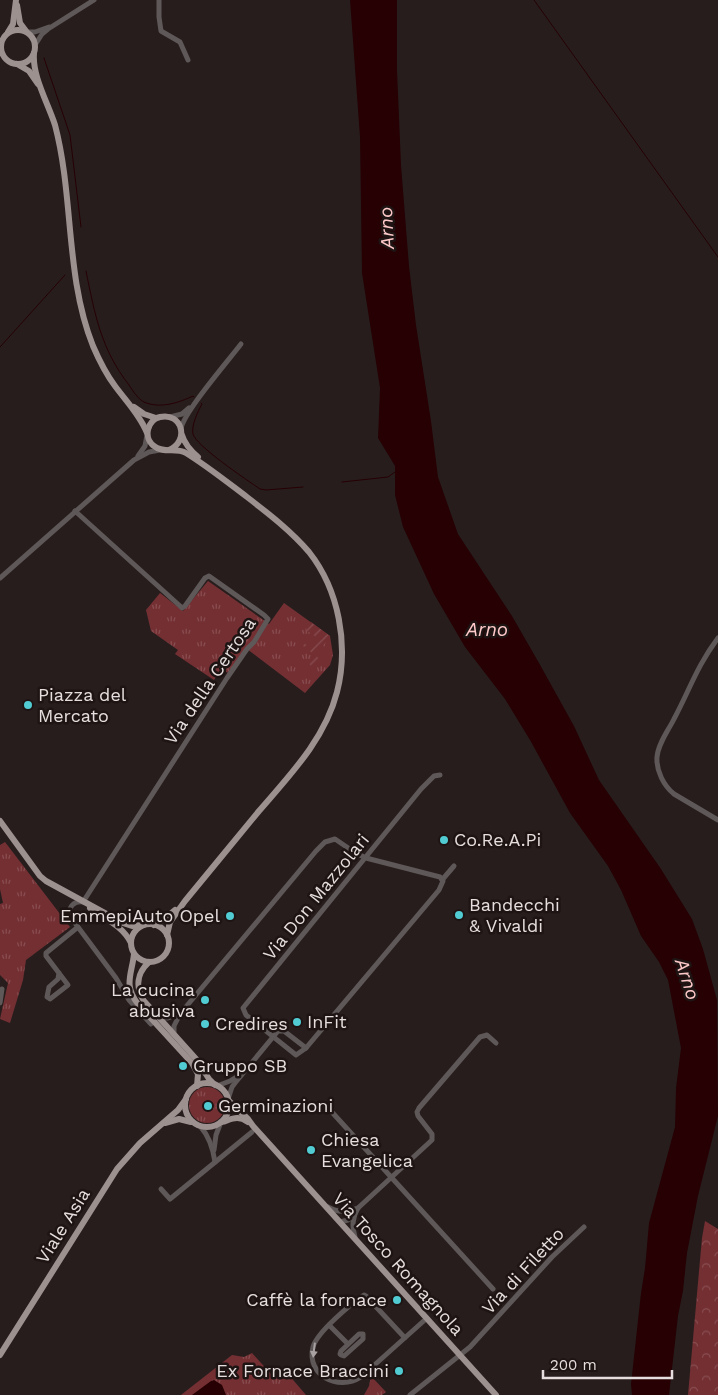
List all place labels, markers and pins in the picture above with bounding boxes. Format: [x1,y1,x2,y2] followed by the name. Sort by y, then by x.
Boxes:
[38,684,127,726] place label: Piazza del Mercato
[22,699,34,711] marker: Piazza del Mercato
[454,829,541,850] place label: Co.Re.A.Pi
[438,834,450,846] marker: Co.Re.A.Pi
[469,894,560,936] place label: Bandecchi & Vivaldi
[60,905,220,926] place label: EmmepiAuto Opel
[453,909,465,921] marker: Bandecchi & Vivaldi
[224,910,236,922] marker: EmmepiAuto Opel
[111,979,195,1021] place label: La cucina abusiva
[199,994,211,1006] marker: La cucina abusiva
[307,1011,347,1032] place label: InFit
[215,1013,288,1034] place label: Credires
[291,1016,303,1028] marker: InFit
[199,1018,211,1030] marker: Credires
[193,1055,287,1076] place label: Gruppo SB
[177,1060,189,1072] marker: Gruppo SB
[218,1095,333,1116] place label: Germinazioni
[202,1100,214,1112] marker: Germinazioni
[321,1129,413,1171] place label: Chiesa Evangelica
[305,1144,317,1156] marker: Chiesa Evangelica
[246,1289,387,1310] place label: Caffè la fornace
[391,1294,403,1306] marker: Caffè la fornace
[216,1360,389,1381] place label: Ex Fornace Braccini
[393,1365,405,1377] marker: Ex Fornace Braccini

